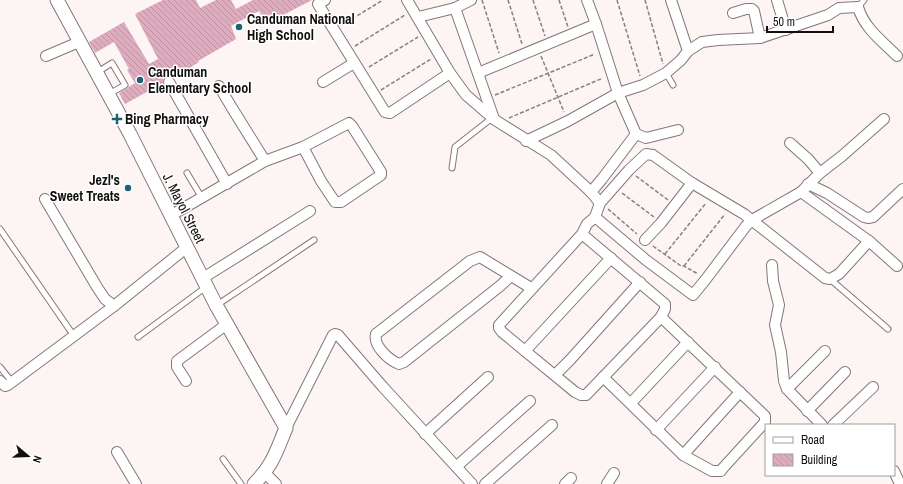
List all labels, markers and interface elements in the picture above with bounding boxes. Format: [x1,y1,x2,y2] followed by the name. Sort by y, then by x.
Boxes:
[767,8,833,34] scale bar
[247,10,355,44] place label: Canduman National High School
[773,14,795,30] text: 50 m
[234,22,244,32] marker: Canduman National High School
[148,63,251,97] place label: Canduman Elementary School
[135,75,145,85] marker: Canduman Elementary School
[125,110,209,128] place label: Bing Pharmacy
[112,114,122,124] marker: Bing Pharmacy
[159,170,209,246] street label: J. Mayol Street
[50,171,120,205] place label: Jezl's Sweet Treats
[123,183,133,193] marker: Jezl's Sweet Treats
[765,424,895,476] legend
[801,432,825,448] text: Road
[8,436,48,476] north arrow
[801,452,838,468] text: Building
[30,454,45,465] text: N

